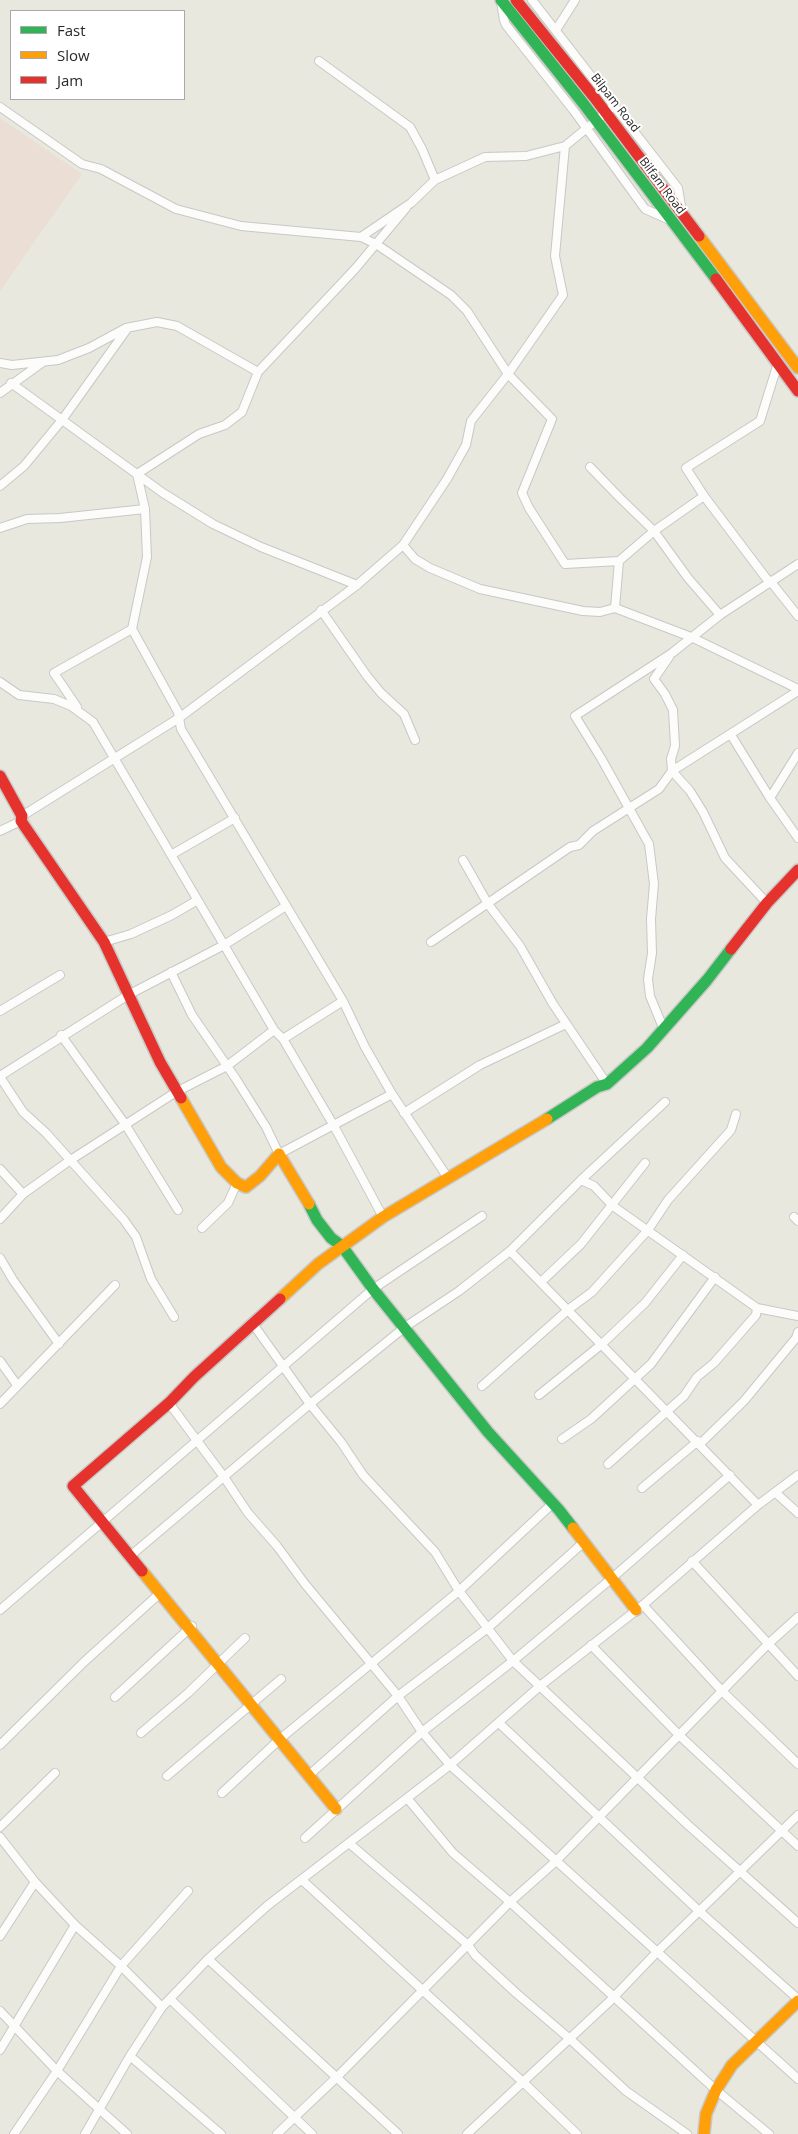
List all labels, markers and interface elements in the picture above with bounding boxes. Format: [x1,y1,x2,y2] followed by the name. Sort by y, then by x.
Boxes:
[10,10,185,100] legend
[57,20,86,40] text: Fast
[57,45,90,65] text: Slow
[57,70,83,90] text: Jam
[588,71,642,135] street label: Bilpam Road
[636,155,688,217] street label: Bilfam Road

